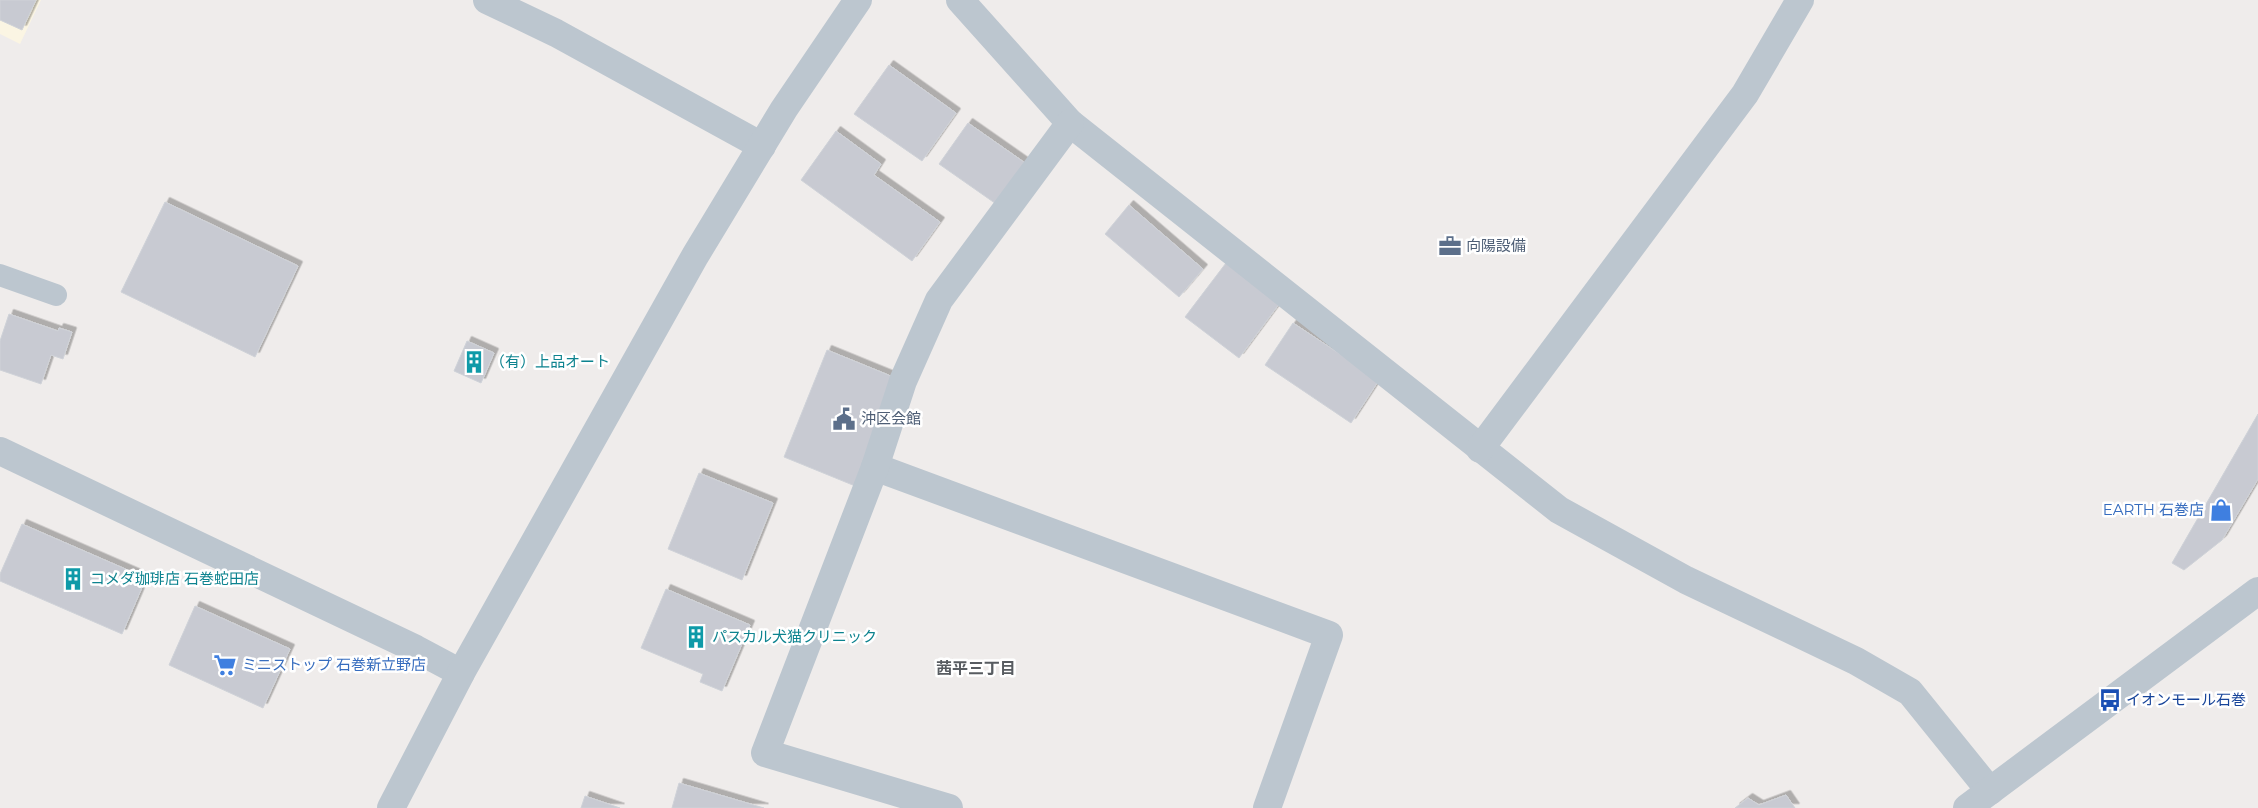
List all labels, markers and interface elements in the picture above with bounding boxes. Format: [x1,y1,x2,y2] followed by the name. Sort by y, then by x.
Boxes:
[1437,233,1463,259] office icon: 向陽設備
[1466,236,1526,255] place label: 向陽設備
[461,349,487,375] building icon: （有）上品オート
[490,352,610,371] place label: （有）上品オート
[831,406,857,432] public building icon: 沖区会館
[861,409,921,428] place label: 沖区会館
[2208,497,2234,523] shop icon: EARTH 石巻店
[2103,500,2204,519] place label: EARTH 石巻店
[60,566,86,592] building icon: コメダ珈琲店 石巻蛇田店
[90,569,259,588] place label: コメダ珈琲店 石巻蛇田店
[683,624,709,650] building icon: パスカル犬猫クリニック
[712,627,877,646] place label: パスカル犬猫クリニック
[212,652,238,678] supermarket icon: ミニストップ 石巻新立野店
[242,655,426,674] place label: ミニストップ 石巻新立野店
[936,659,1016,678] district label: 茜平三丁目
[2097,687,2123,713] bus stop icon: イオンモール石巻
[2126,690,2246,709] place label: イオンモール石巻

